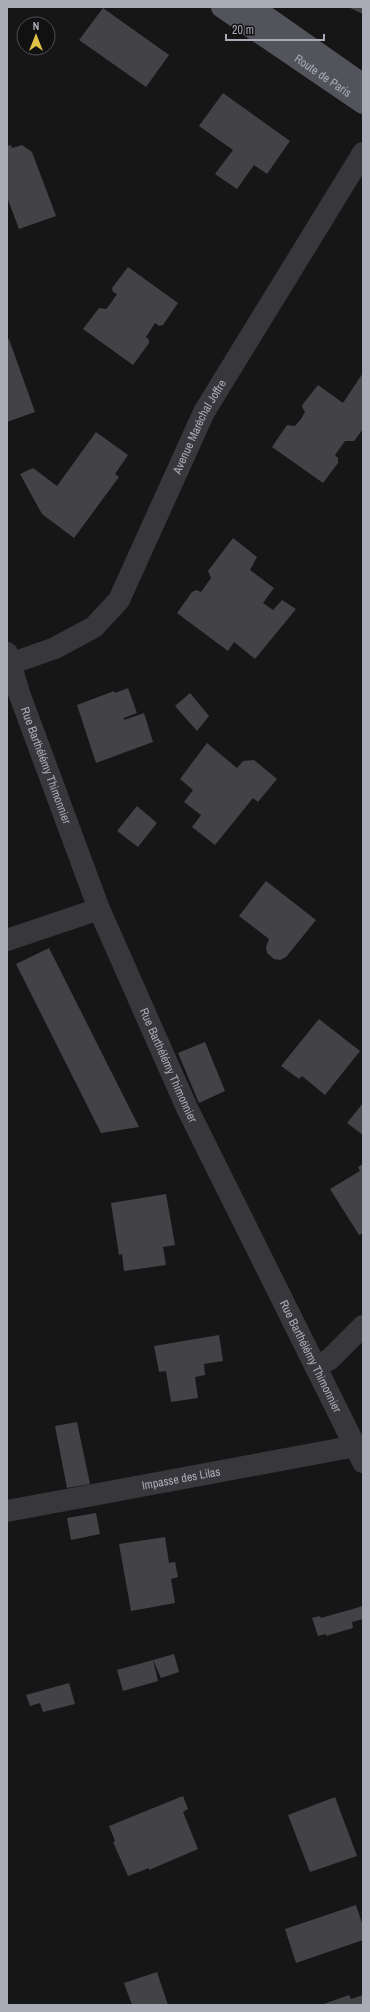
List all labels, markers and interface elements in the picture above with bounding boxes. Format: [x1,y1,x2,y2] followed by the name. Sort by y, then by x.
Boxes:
[16,16,56,56] north arrow
[226,16,324,42] scale bar
[33,19,39,33] text: N
[232,22,254,38] text: 20 m
[291,51,355,101] street label: Route de Paris
[169,377,230,477] street label: Avenue Maréchal Joffre
[17,705,75,827] street label: Rue Barthélémy Thimonnier
[136,1006,201,1126] street label: Rue Barthélémy Thimonnier
[276,1297,345,1416] street label: Rue Barthélémy Thimonnier
[140,1463,222,1494] street label: Impasse des Lilas

